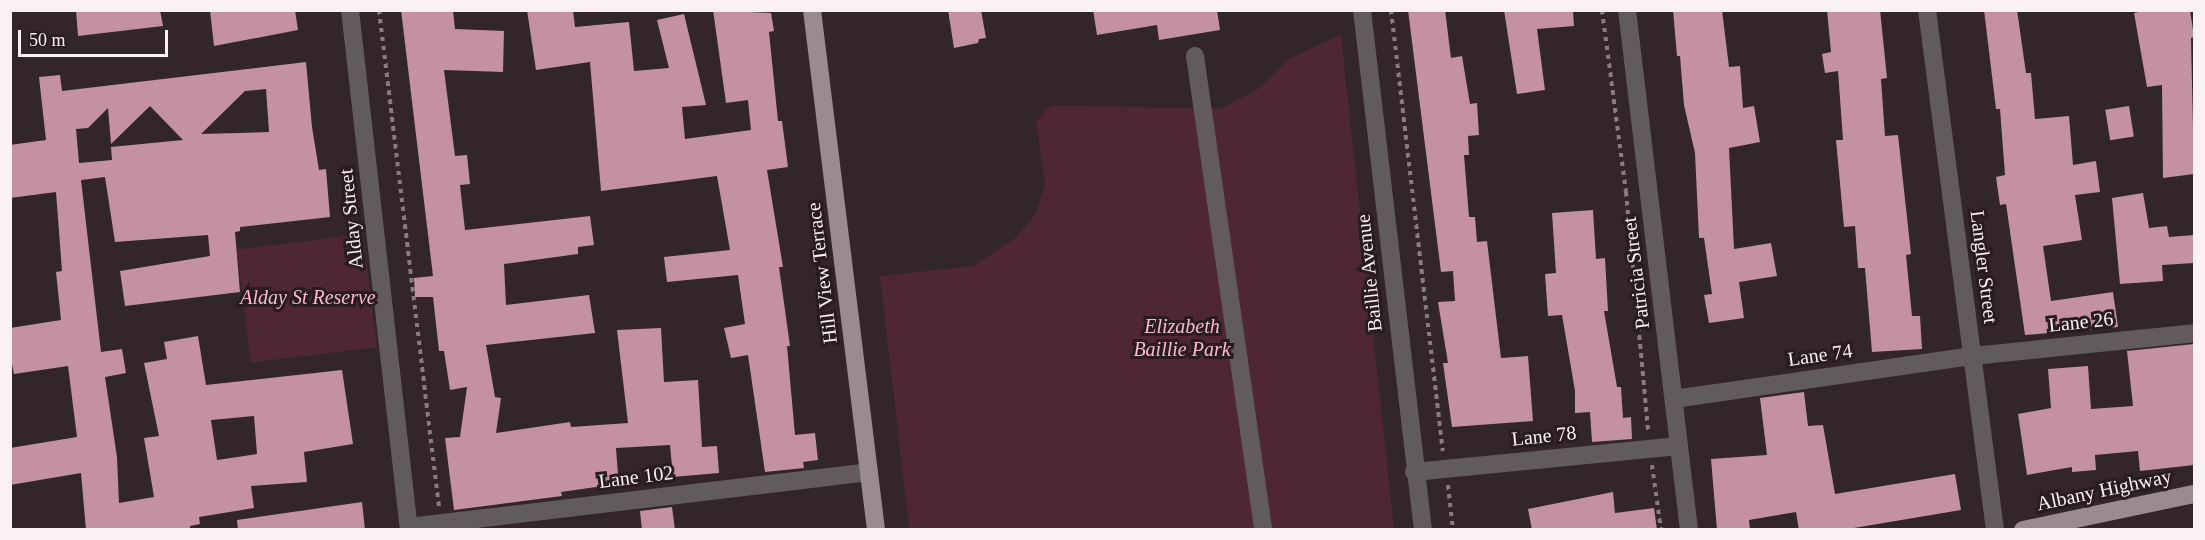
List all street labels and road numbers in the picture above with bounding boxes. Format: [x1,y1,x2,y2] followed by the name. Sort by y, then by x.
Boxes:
[334,168,368,270] street label: Alday Street
[801,201,843,345] street label: Hill View Terrace
[1965,209,2003,325] street label: Langler Street
[1351,213,1387,333] street label: Baillie Avenue
[1617,216,1655,330] street label: Patricia Street
[2047,307,2115,337] street label: Lane 26
[1786,339,1854,371] street label: Lane 74
[1510,421,1578,451] street label: Lane 78
[597,461,675,493] street label: Lane 102
[2034,464,2174,516] street label: Albany Highway

